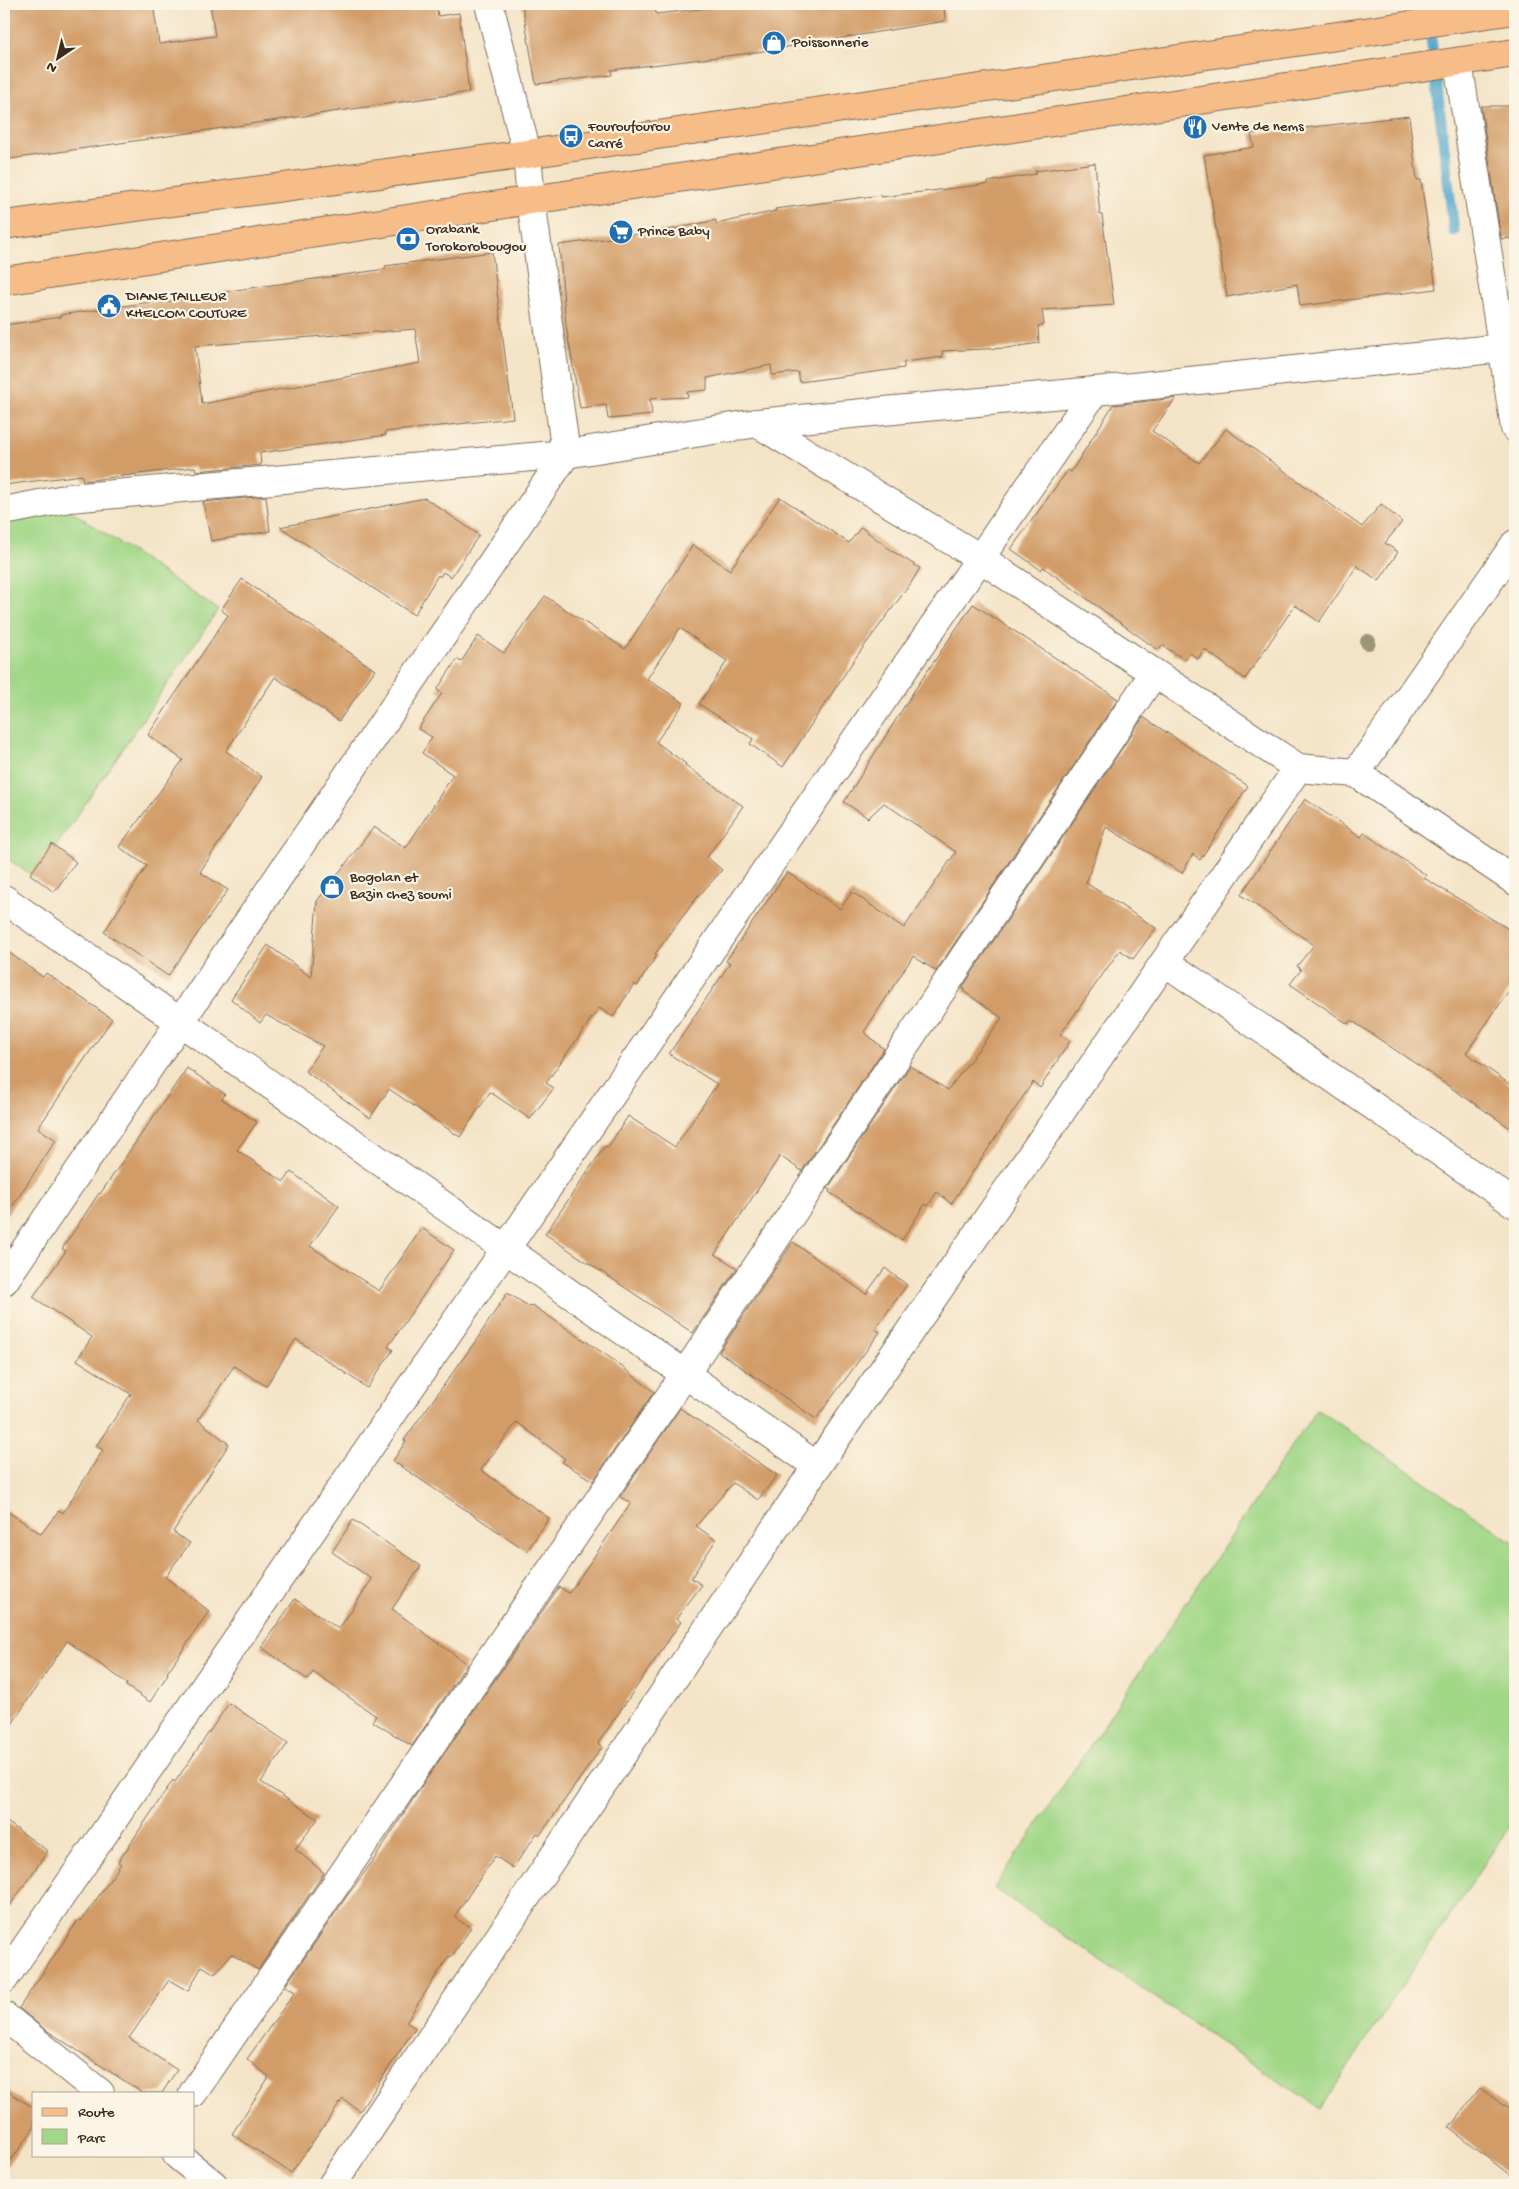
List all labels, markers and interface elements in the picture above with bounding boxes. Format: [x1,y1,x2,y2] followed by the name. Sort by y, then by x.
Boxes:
[761,30,787,56] shop icon: Poissonnerie
[32,32,82,82] north arrow
[791,34,869,52] place label: Poissonnerie
[43,57,61,76] text: N
[1182,114,1208,140] restaurant icon: Vente de nems
[587,118,670,153] place label: Fouroufourou Carré
[1211,118,1304,136] place label: Vente de nems
[558,123,584,149] bus stop icon: Fouroufourou Carré
[608,219,634,245] supermarket icon: Prince Baby
[425,221,526,256] place label: Orabank Torokorobougou
[637,223,710,241] place label: Prince Baby
[395,226,421,252] bank icon: Orabank Torokorobougou
[125,288,247,323] place label: DIANE TAILLEUR KHELCOM COUTURE
[96,293,122,319] public building icon: DIANE TAILLEUR KHELCOM COUTURE
[349,869,452,904] place label: Bogolan et Bazin chez soumi
[319,874,345,900] shop icon: Bogolan et Bazin chez soumi
[32,2092,195,2156] legend
[78,2104,115,2122] text: Route
[77,2130,106,2148] text: Parc

